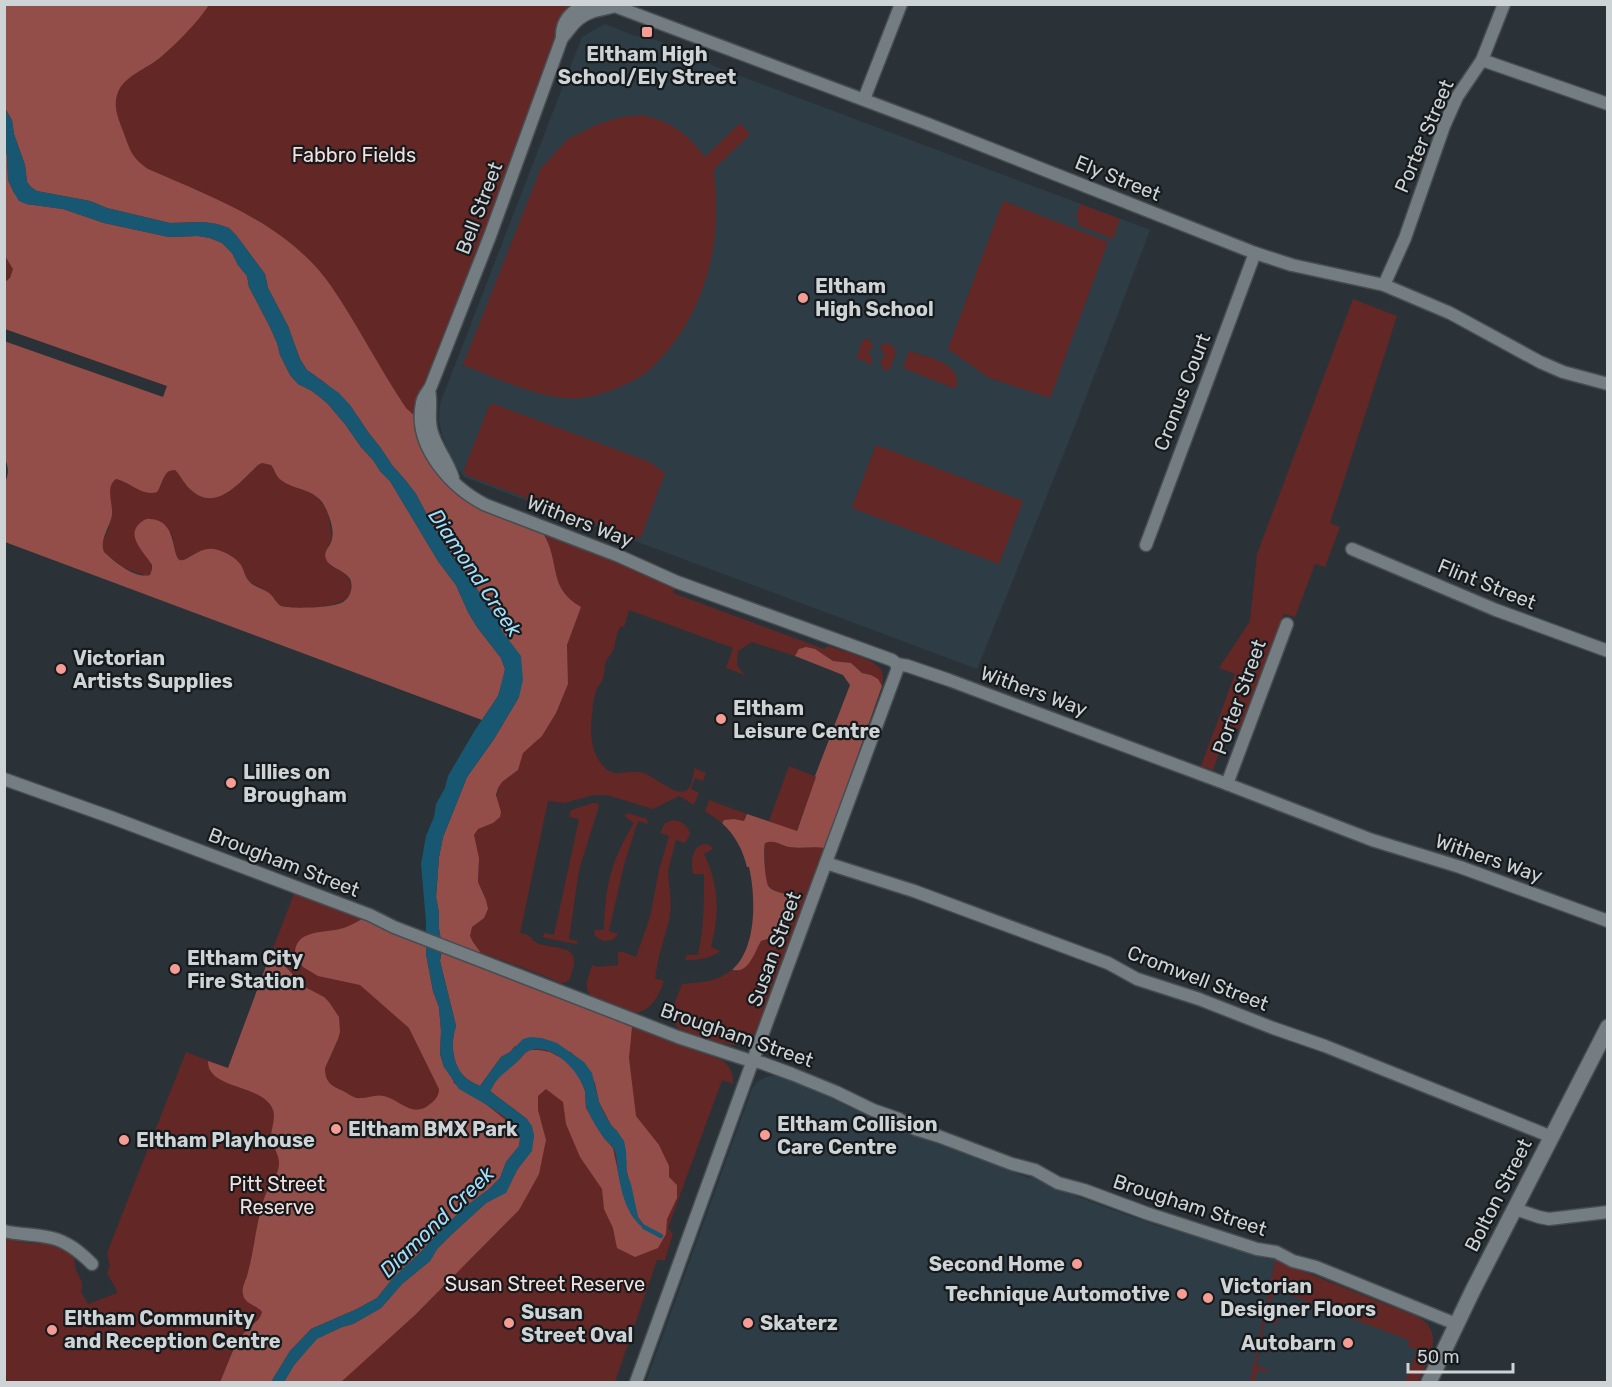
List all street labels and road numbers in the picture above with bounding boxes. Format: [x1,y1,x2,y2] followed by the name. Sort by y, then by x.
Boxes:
[1389,76,1459,196] street label: Porter Street
[1072,150,1164,206] street label: Ely Street
[450,158,508,258] street label: Bell Street
[1149,330,1215,454] street label: Cronus Court
[523,490,637,552] street label: Withers Way
[1434,553,1540,615] street label: Flint Street
[1207,636,1271,758] street label: Porter Street
[977,661,1091,721] street label: Withers Way
[205,822,363,902] street label: Brougham Street
[1432,828,1546,888] street label: Withers Way
[742,888,806,1010] street label: Susan Street
[1124,940,1272,1016] street label: Cromwell Street
[657,998,817,1072] street label: Brougham Street
[1459,1134,1537,1256] street label: Bolton Street
[1110,1169,1270,1241] street label: Brougham Street

